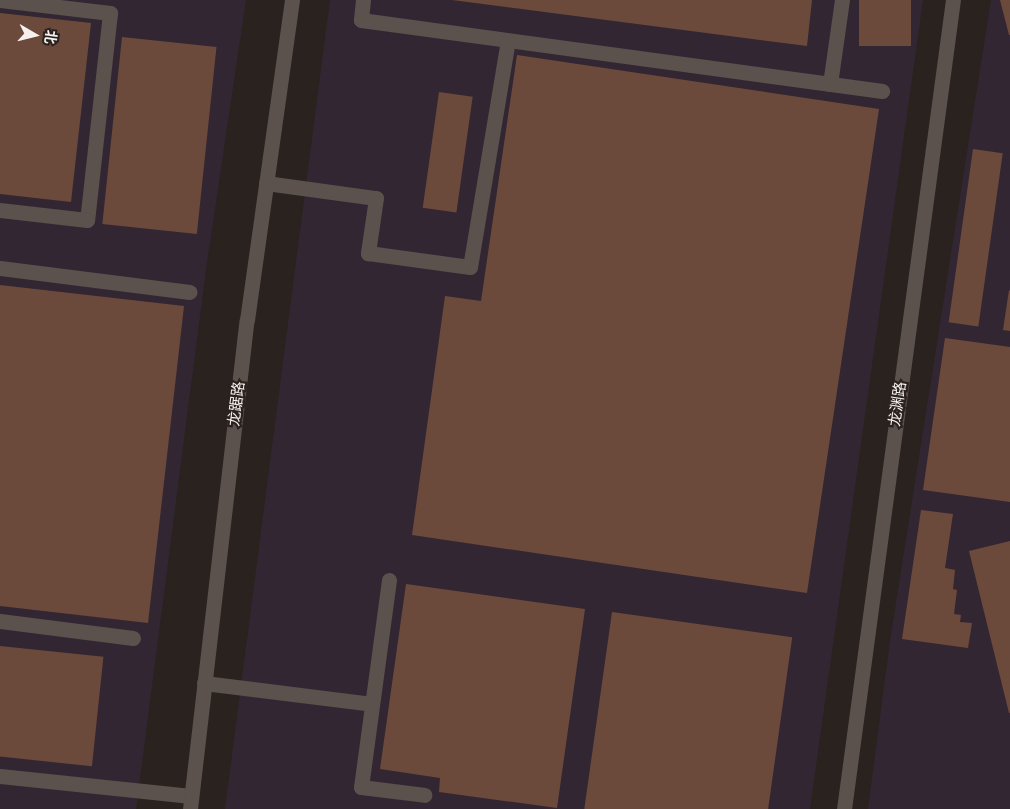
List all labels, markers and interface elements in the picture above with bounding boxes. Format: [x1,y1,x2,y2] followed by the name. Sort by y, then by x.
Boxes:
[10,10,60,60] north arrow
[41,29,60,45] text: 北
[886,380,910,428] street label: 龙渊路
[225,381,249,427] street label: 龙踞路

